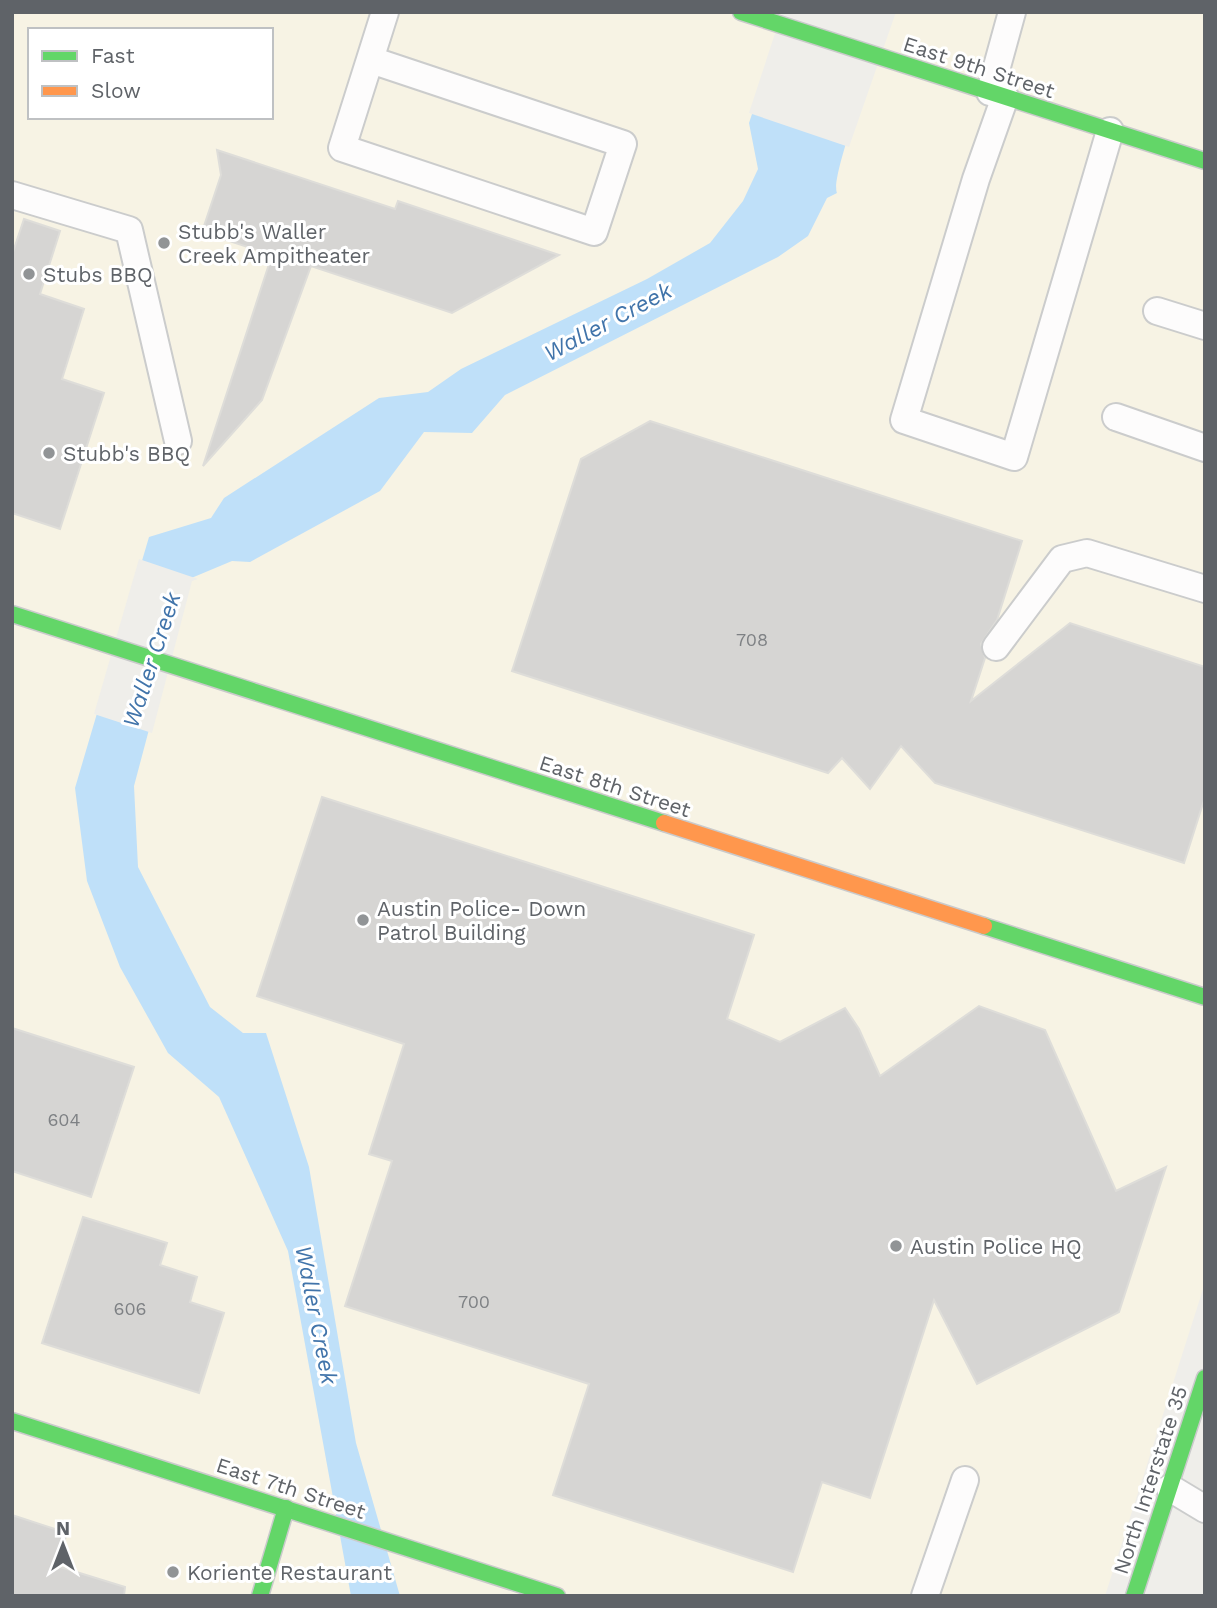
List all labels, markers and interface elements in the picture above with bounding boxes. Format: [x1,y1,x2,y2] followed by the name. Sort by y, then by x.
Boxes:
[28,28,273,119] legend
[900,31,1058,103] street label: East 9th Street
[91,43,135,68] text: Fast
[91,78,141,103] text: Slow
[178,219,371,268] place label: Stubb's Waller Creek Ampitheater
[156,235,172,251] marker: Stubb's Waller Creek Ampitheater
[43,262,153,287] place label: Stubs BBQ
[21,266,37,282] marker: Stubs BBQ
[539,276,678,367] water label: Waller Creek
[63,441,190,466] place label: Stubb's BBQ
[41,445,57,461] marker: Stubb's BBQ
[117,587,187,731] water label: Waller Creek
[736,629,768,650] house number: 708
[536,750,694,822] street label: East 8th Street
[377,896,586,945] place label: Austin Police- Down Patrol Building
[355,912,371,928] marker: Austin Police- Down Patrol Building
[47,1109,81,1130] house number: 604
[910,1234,1082,1259] place label: Austin Police HQ
[888,1238,904,1254] marker: Austin Police HQ
[289,1243,343,1388] water label: Waller Creek
[458,1291,490,1312] house number: 700
[113,1298,147,1319] house number: 606
[1108,1383,1192,1577] street label: North Interstate 35
[213,1452,369,1524] street label: East 7th Street
[28,1510,98,1580] north arrow
[56,1517,70,1540] text: N
[187,1560,392,1585] place label: Koriente Restaurant
[165,1564,181,1580] marker: Koriente Restaurant

